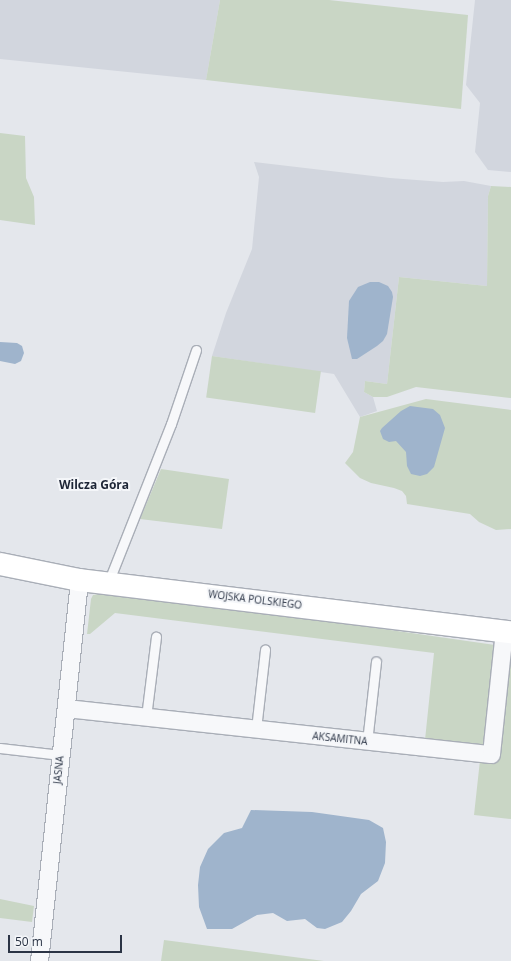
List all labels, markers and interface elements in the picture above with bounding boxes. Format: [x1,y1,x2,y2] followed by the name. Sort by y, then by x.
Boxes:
[59,478,129,492] district label: Wilcza Góra
[207,588,303,612] street label: WOJSKA POLSKIEGO
[312,730,368,748] street label: AKSAMITNA
[52,755,66,785] street label: JASNA
[10,927,124,953] scale bar
[15,933,43,950] text: 50 m

